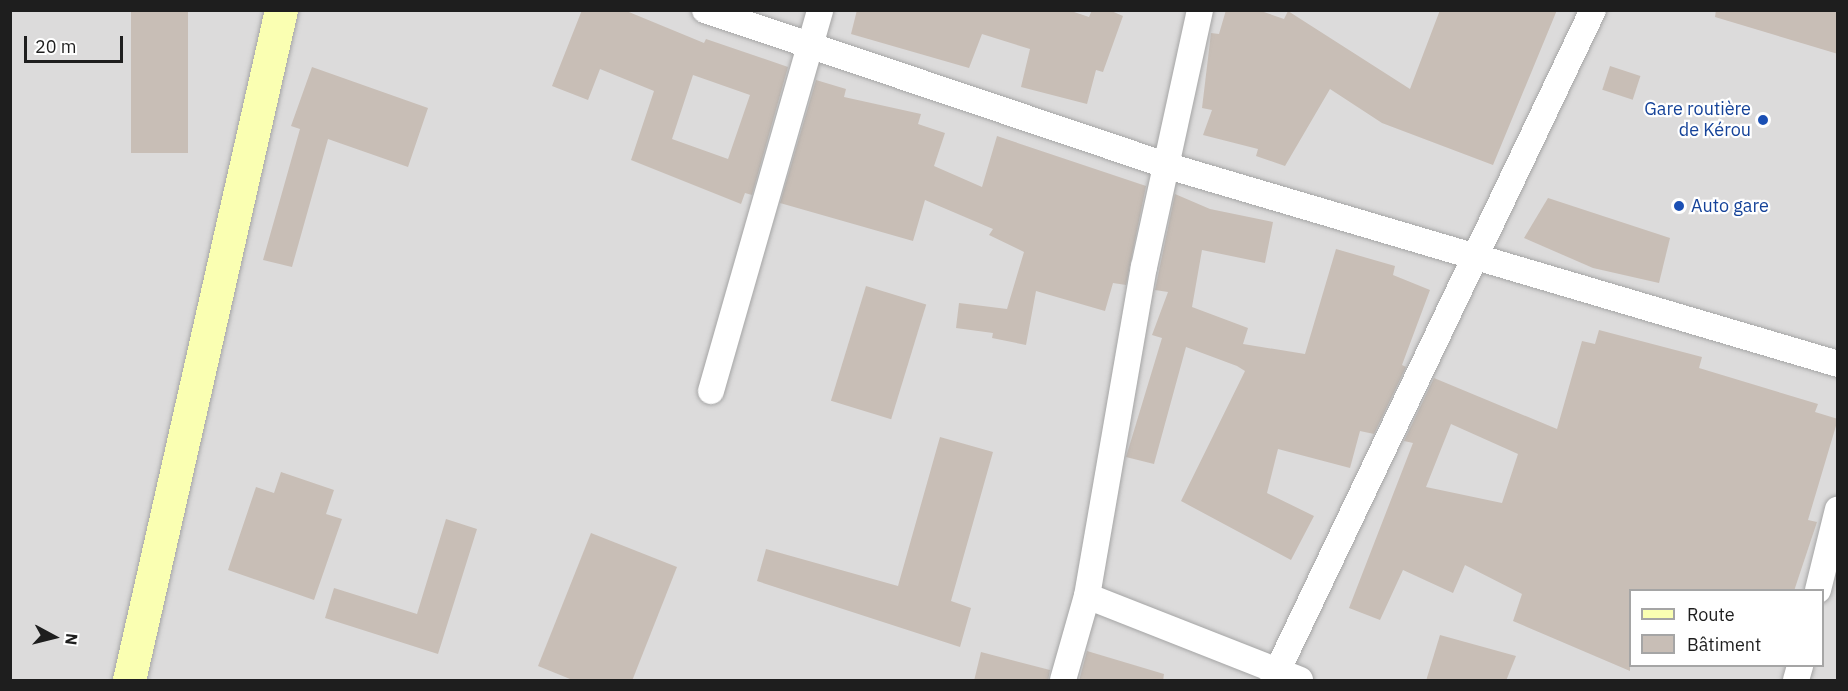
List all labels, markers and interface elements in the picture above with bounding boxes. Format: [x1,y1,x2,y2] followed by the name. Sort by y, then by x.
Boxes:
[27,24,126,62] scale bar
[35,35,77,58] text: 20 m
[1644,99,1751,142] place label: Gare routière de Kérou
[1756,113,1770,127] marker: Gare routière de Kérou
[1691,195,1769,217] place label: Auto gare
[1672,199,1686,213] marker: Auto gare
[1629,589,1824,667] legend
[1687,603,1735,626] text: Route
[24,607,84,667] north arrow
[61,632,82,646] text: N
[1687,633,1761,656] text: Bâtiment

